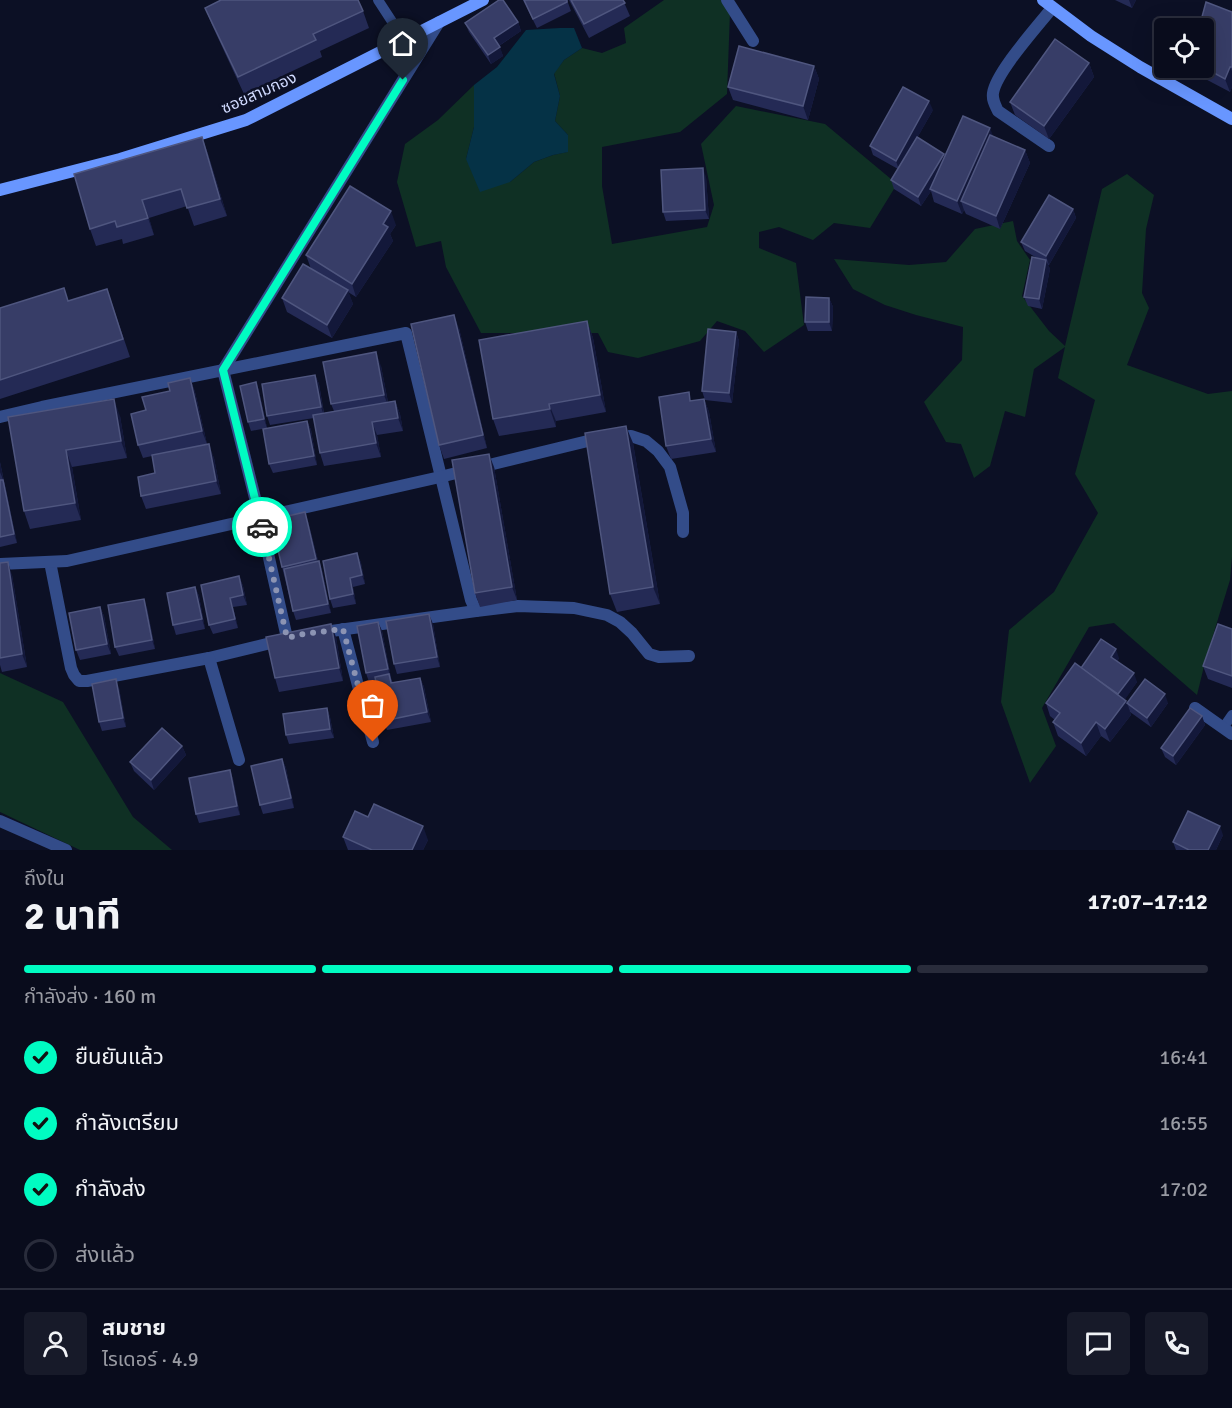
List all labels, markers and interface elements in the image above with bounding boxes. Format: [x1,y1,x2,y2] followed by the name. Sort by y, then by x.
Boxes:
[377,18,428,80] pin
[1154,18,1214,78] map controls
[1154,18,1214,78] button: locate
[386,27,419,60] icon: home
[218,68,300,118] street label: ซอยสามกอง
[232,497,292,557] courier
[246,511,279,544] icon: car
[347,680,398,742] pin
[356,689,389,722] icon: bag
[24,866,65,891] text: ถึงใน
[1088,888,1208,915] text: 17:07–17:12
[24,892,121,940] text: 2 นาที
[24,984,156,1009] text: กำลังส่ง · 160 m
[24,1041,57,1074] icon: check
[75,1043,164,1070] text: ยืนยันแล้ว
[1159,1045,1208,1070] text: 16:41
[24,1107,57,1140] icon: check
[75,1109,179,1136] text: กำลังเตรียม
[1159,1111,1208,1136] text: 16:55
[24,1173,57,1206] icon: check
[75,1175,146,1202] text: กำลังส่ง
[1159,1177,1208,1202] text: 17:02
[75,1241,135,1268] text: ส่งแล้ว
[24,1312,87,1375] button: person
[1067,1312,1130,1375] button: chat
[1145,1312,1208,1375] button: phone
[102,1314,166,1341] text: สมชาย
[102,1347,199,1372] text: ไรเดอร์ · 4.9

